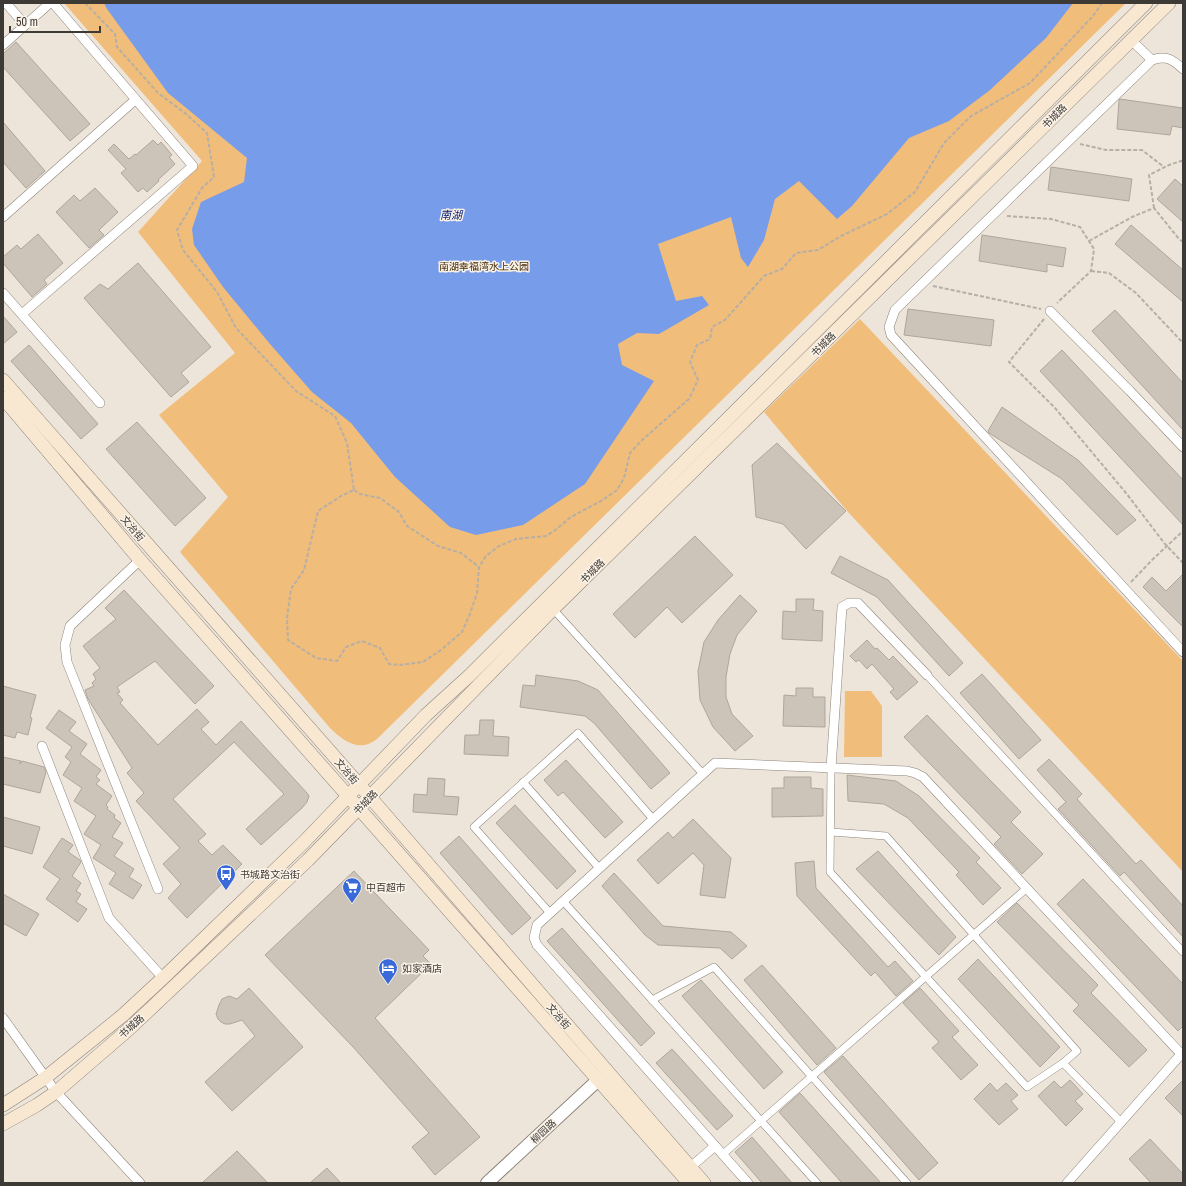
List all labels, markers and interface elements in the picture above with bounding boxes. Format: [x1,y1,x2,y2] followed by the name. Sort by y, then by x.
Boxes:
[10,8,100,34] scale bar
[16,14,38,30] text: 50 m
[1039,101,1070,132] street label: 书城路
[440,208,464,222] water label: 南湖
[439,260,529,273] park label: 南湖幸福湾水上公园
[808,329,839,360] street label: 书城路
[118,513,147,544] street label: 文治街
[577,556,608,587] street label: 书城路
[332,756,361,787] street label: 文治街
[350,787,380,818] street label: 书城路
[215,863,237,891] bus stop icon: 书城路文治街
[240,868,300,881] place label: 书城路文治街
[341,876,363,904] supermarket icon: 中百超市
[366,881,406,894] place label: 中百超市
[377,957,399,985] hotel icon: 如家酒店
[402,962,442,975] place label: 如家酒店
[544,1001,573,1032] street label: 文治街
[116,1012,147,1041] street label: 书城路
[528,1116,559,1146] street label: 柳园路

